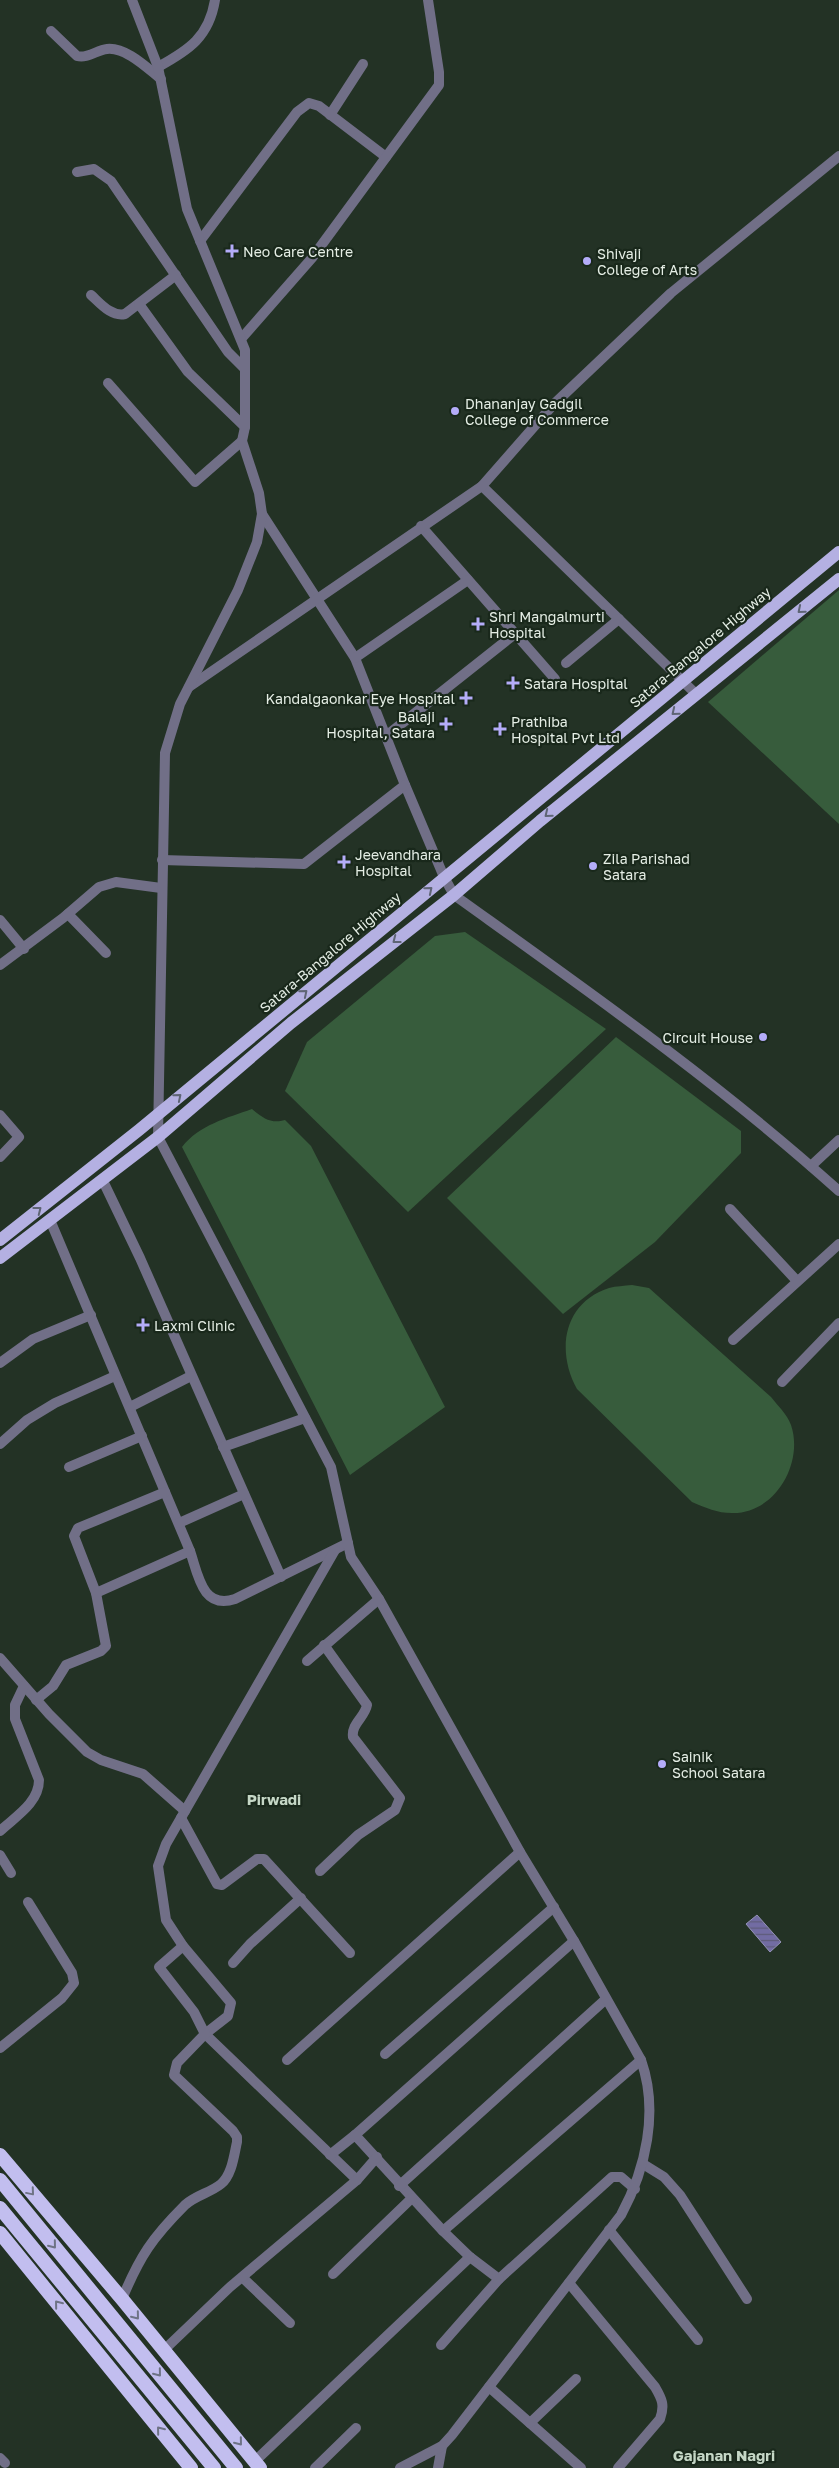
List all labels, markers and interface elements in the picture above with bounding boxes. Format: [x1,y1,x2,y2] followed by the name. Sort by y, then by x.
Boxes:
[243,243,353,260] place label: Neo Care Centre
[225,244,239,258] marker: Neo Care Centre
[597,245,697,278] place label: Shivaji College of Arts
[581,255,593,267] marker: Shivaji College of Arts
[465,395,609,428] place label: Dhananjay Gadgil College of Commerce
[449,405,461,417] marker: Dhananjay Gadgil College of Commerce
[626,583,774,711] street label: Satara-Bangalore Highway
[798,604,807,613] one-way arrow
[489,608,605,641] place label: Shri Mangalmurti Hospital
[471,617,485,631] marker: Shri Mangalmurti Hospital
[524,675,628,692] place label: Satara Hospital
[506,676,520,690] marker: Satara Hospital
[266,690,455,707] place label: Kandalgaonkar Eye Hospital
[459,691,473,705] marker: Kandalgaonkar Eye Hospital
[671,706,680,715] one-way arrow
[326,708,435,741] place label: Balaji Hospital, Satara
[511,713,620,746] place label: Prathiba Hospital Pvt Ltd
[439,717,453,731] marker: Balaji Hospital, Satara
[493,722,507,736] marker: Prathiba Hospital Pvt Ltd
[545,808,554,817] one-way arrow
[355,846,441,879] place label: Jeevandhara Hospital
[603,850,690,883] place label: Zila Parishad Satara
[337,855,351,869] marker: Jeevandhara Hospital
[587,860,599,872] marker: Zila Parishad Satara
[423,887,432,895] one-way arrow
[256,888,404,1016] street label: Satara-Bangalore Highway
[393,934,402,943] one-way arrow
[298,990,307,999] one-way arrow
[662,1029,753,1046] place label: Circuit House
[757,1031,769,1043] marker: Circuit House
[173,1093,182,1102] one-way arrow
[32,1207,41,1215] one-way arrow
[154,1317,235,1334] place label: Laxmi Clinic
[136,1318,150,1332] marker: Laxmi Clinic
[672,1748,765,1781] place label: Sainik School Satara
[656,1758,668,1770] marker: Sainik School Satara
[247,1790,301,1808] district label: Pirwadi
[26,2186,34,2195] one-way arrow
[47,2239,56,2248] one-way arrow
[55,2301,63,2310] one-way arrow
[131,2310,139,2319] one-way arrow
[152,2367,161,2376] one-way arrow
[157,2427,165,2436] one-way arrow
[233,2436,241,2445] one-way arrow
[673,2446,775,2464] district label: Gajanan Nagri

